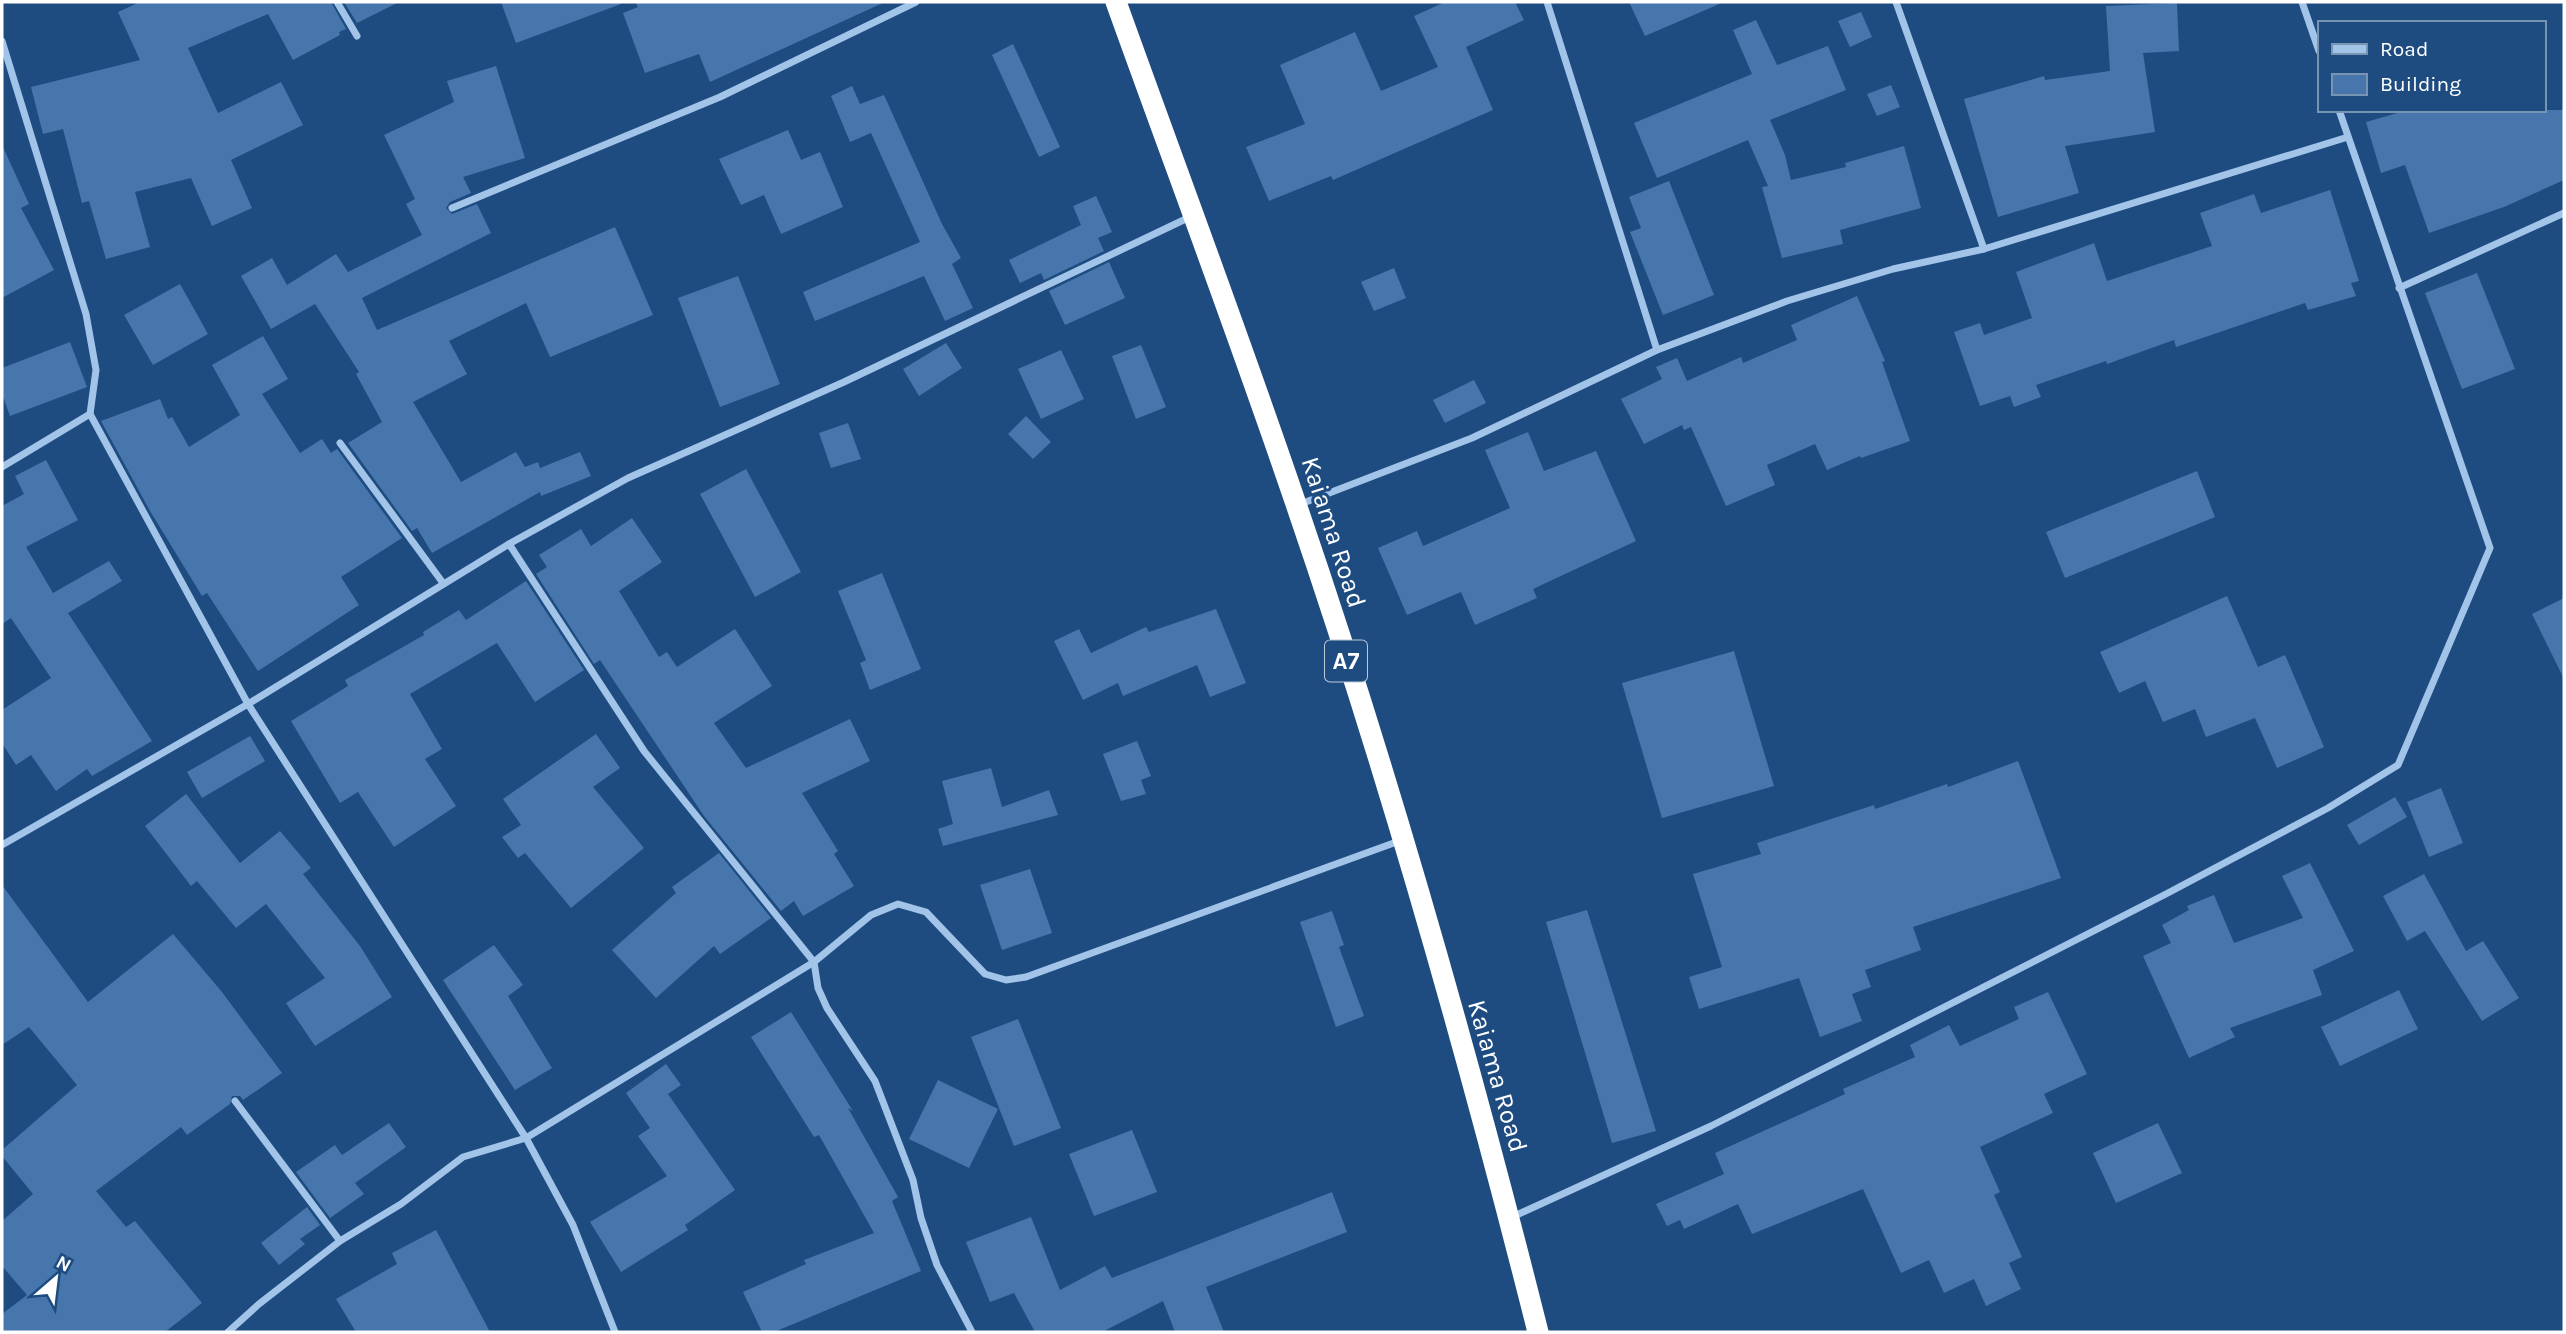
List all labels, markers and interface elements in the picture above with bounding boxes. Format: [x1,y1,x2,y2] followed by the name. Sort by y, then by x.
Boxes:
[2318,21,2545,112] legend
[2380,37,2428,61] text: Road
[2380,72,2461,96] text: Building
[1295,453,1372,612] street label: Kaiama Road
[1325,640,1367,682] road number: A7
[1461,996,1534,1156] street label: Kaiama Road
[21,1243,91,1313] north arrow
[52,1251,75,1277] text: N

